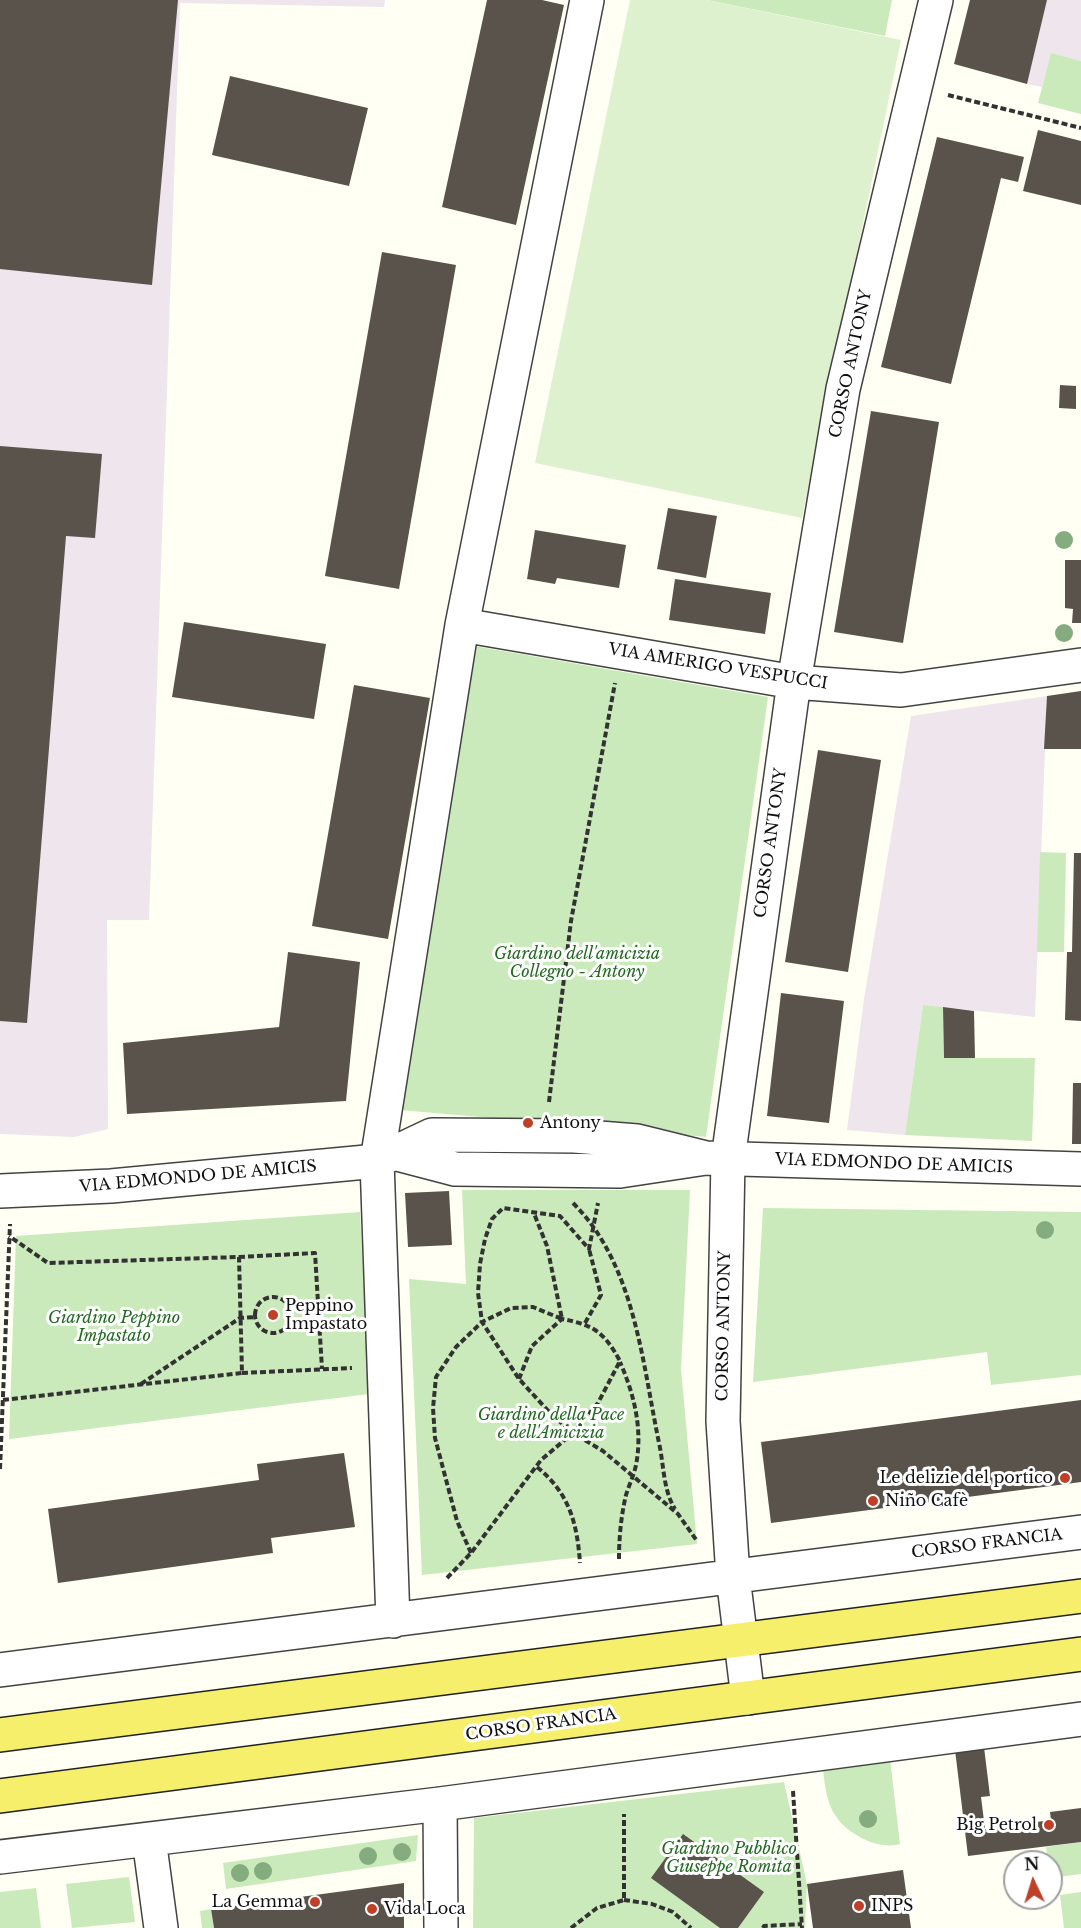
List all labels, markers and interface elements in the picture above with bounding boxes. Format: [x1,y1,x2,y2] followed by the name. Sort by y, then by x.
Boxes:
[826,288,876,440] street label: CORSO ANTONY
[607,640,829,694] street label: VIA AMERIGO VESPUCCI
[751,767,791,919] street label: CORSO ANTONY
[494,944,660,982] park label: Giardino dell'amicizia Collegno - Antony
[540,1113,601,1133] place label: Antony
[521,1116,535,1130] marker: Antony
[775,1150,1013,1178] street label: VIA EDMONDO DE AMICIS
[78,1157,318,1197] street label: VIA EDMONDO DE AMICIS
[713,1250,735,1402] street label: CORSO ANTONY
[285,1296,367,1334] place label: Peppino Impastato
[48,1308,180,1346] park label: Giardino Peppino Impastato
[266,1308,280,1322] marker: Peppino Impastato
[478,1405,624,1443] park label: Giardino della Pace e dell'Amicizia
[880,1468,1053,1488] place label: Le delizie del portico
[1058,1471,1072,1485] marker: Le delizie del portico
[885,1491,968,1511] place label: Niño Cafè
[866,1494,880,1508] marker: Niño Cafè
[910,1525,1064,1563] street label: CORSO FRANCIA
[464,1705,618,1745] street label: CORSO FRANCIA
[956,1815,1037,1835] place label: Big Petrol
[1042,1818,1056,1832] marker: Big Petrol
[661,1839,797,1877] park label: Giardino Pubblico Giuseppe Romita
[1003,1850,1063,1910] north arrow
[1024,1854,1040,1875] text: N
[212,1892,303,1912] place label: La Gemma
[308,1895,322,1909] marker: La Gemma
[871,1896,913,1916] place label: INPS
[384,1899,466,1919] place label: Vida Loca
[852,1899,866,1913] marker: INPS
[365,1902,379,1916] marker: Vida Loca

